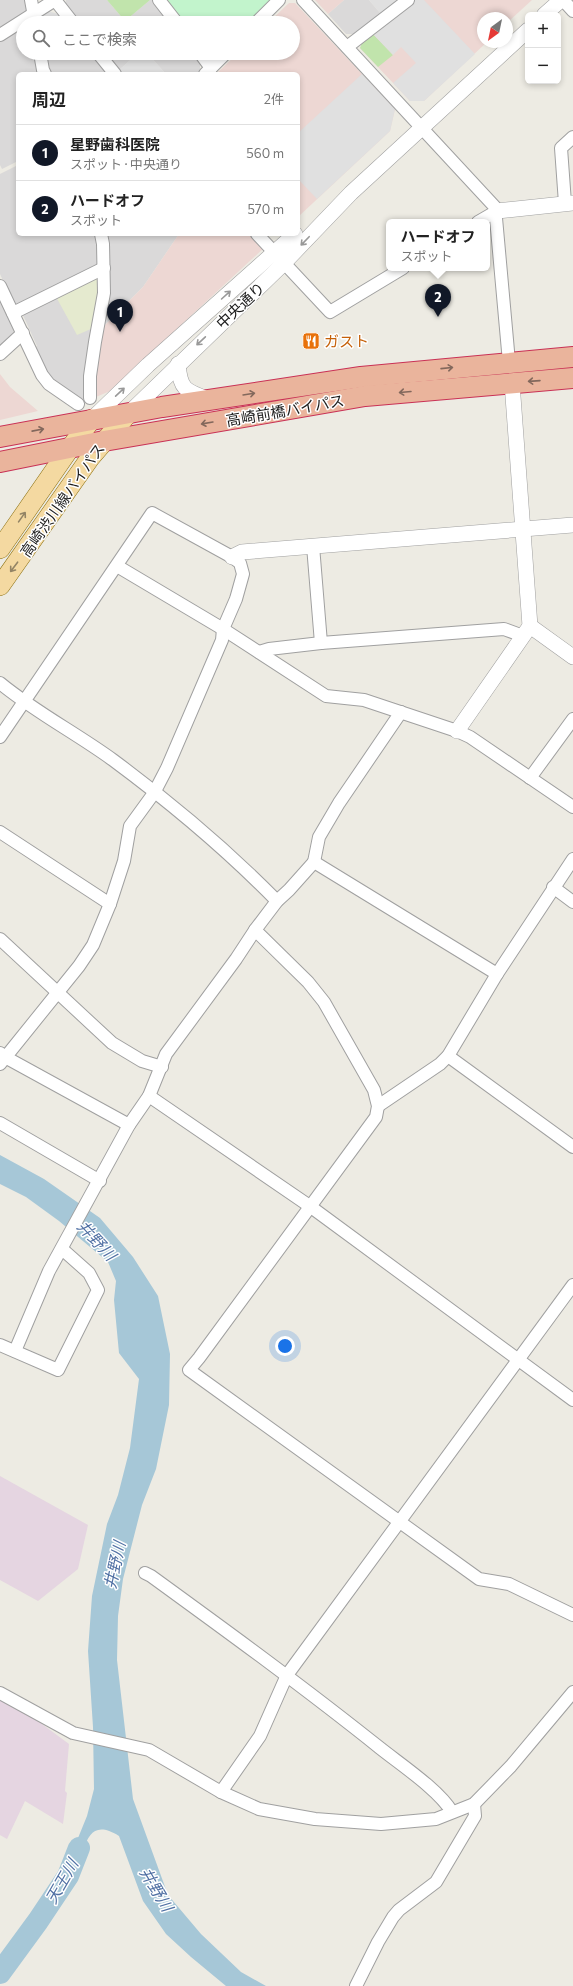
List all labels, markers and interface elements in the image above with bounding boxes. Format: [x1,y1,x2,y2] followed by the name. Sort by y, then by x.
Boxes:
[477,12,513,48] north arrow
[525,12,561,84] map controls
[525,12,561,48] button: +
[16,16,300,60] search box
[30,27,52,49] icon: search
[62,30,137,48] text: ここで検索
[525,48,561,84] button: −
[32,89,66,110] text: 周辺
[264,91,284,107] text: 2件
[70,135,160,153] text: 星野歯科医院
[42,145,48,161] text: 1
[246,145,284,161] text: 560 m
[70,156,182,172] text: スポット · 中央通り
[70,191,145,209] text: ハードオフ
[41,201,49,217] text: 2
[247,201,284,217] text: 570 m
[70,212,122,228] text: スポット
[386,219,490,271] popup
[400,227,476,245] text: ハードオフ
[300,236,310,246] one-way arrow
[400,248,453,264] text: スポット
[212,278,268,332] street label: 中央通り
[425,284,451,317] pin: 2
[221,290,231,299] one-way arrow
[107,299,133,332] pin: 1
[301,331,321,351] restaurant icon: ガスト
[324,332,369,350] place label: ガスト
[196,337,206,346] one-way arrow
[441,365,454,372] one-way arrow
[528,377,541,384] one-way arrow
[115,387,125,397] one-way arrow
[399,389,412,396] one-way arrow
[242,390,255,398] one-way arrow
[224,391,346,429] street label: 高崎前橋バイパス
[201,419,214,427] one-way arrow
[32,426,45,434] one-way arrow
[16,440,108,560] street label: 高崎渋川線バイパス
[18,512,26,523] one-way arrow
[10,561,19,572] one-way arrow
[74,1216,122,1265] water label: 井野川
[275,1336,295,1356] your location
[100,1538,129,1590] water label: 井野川
[41,1854,82,1907] water label: 天王川
[136,1864,179,1916] water label: 井野川

